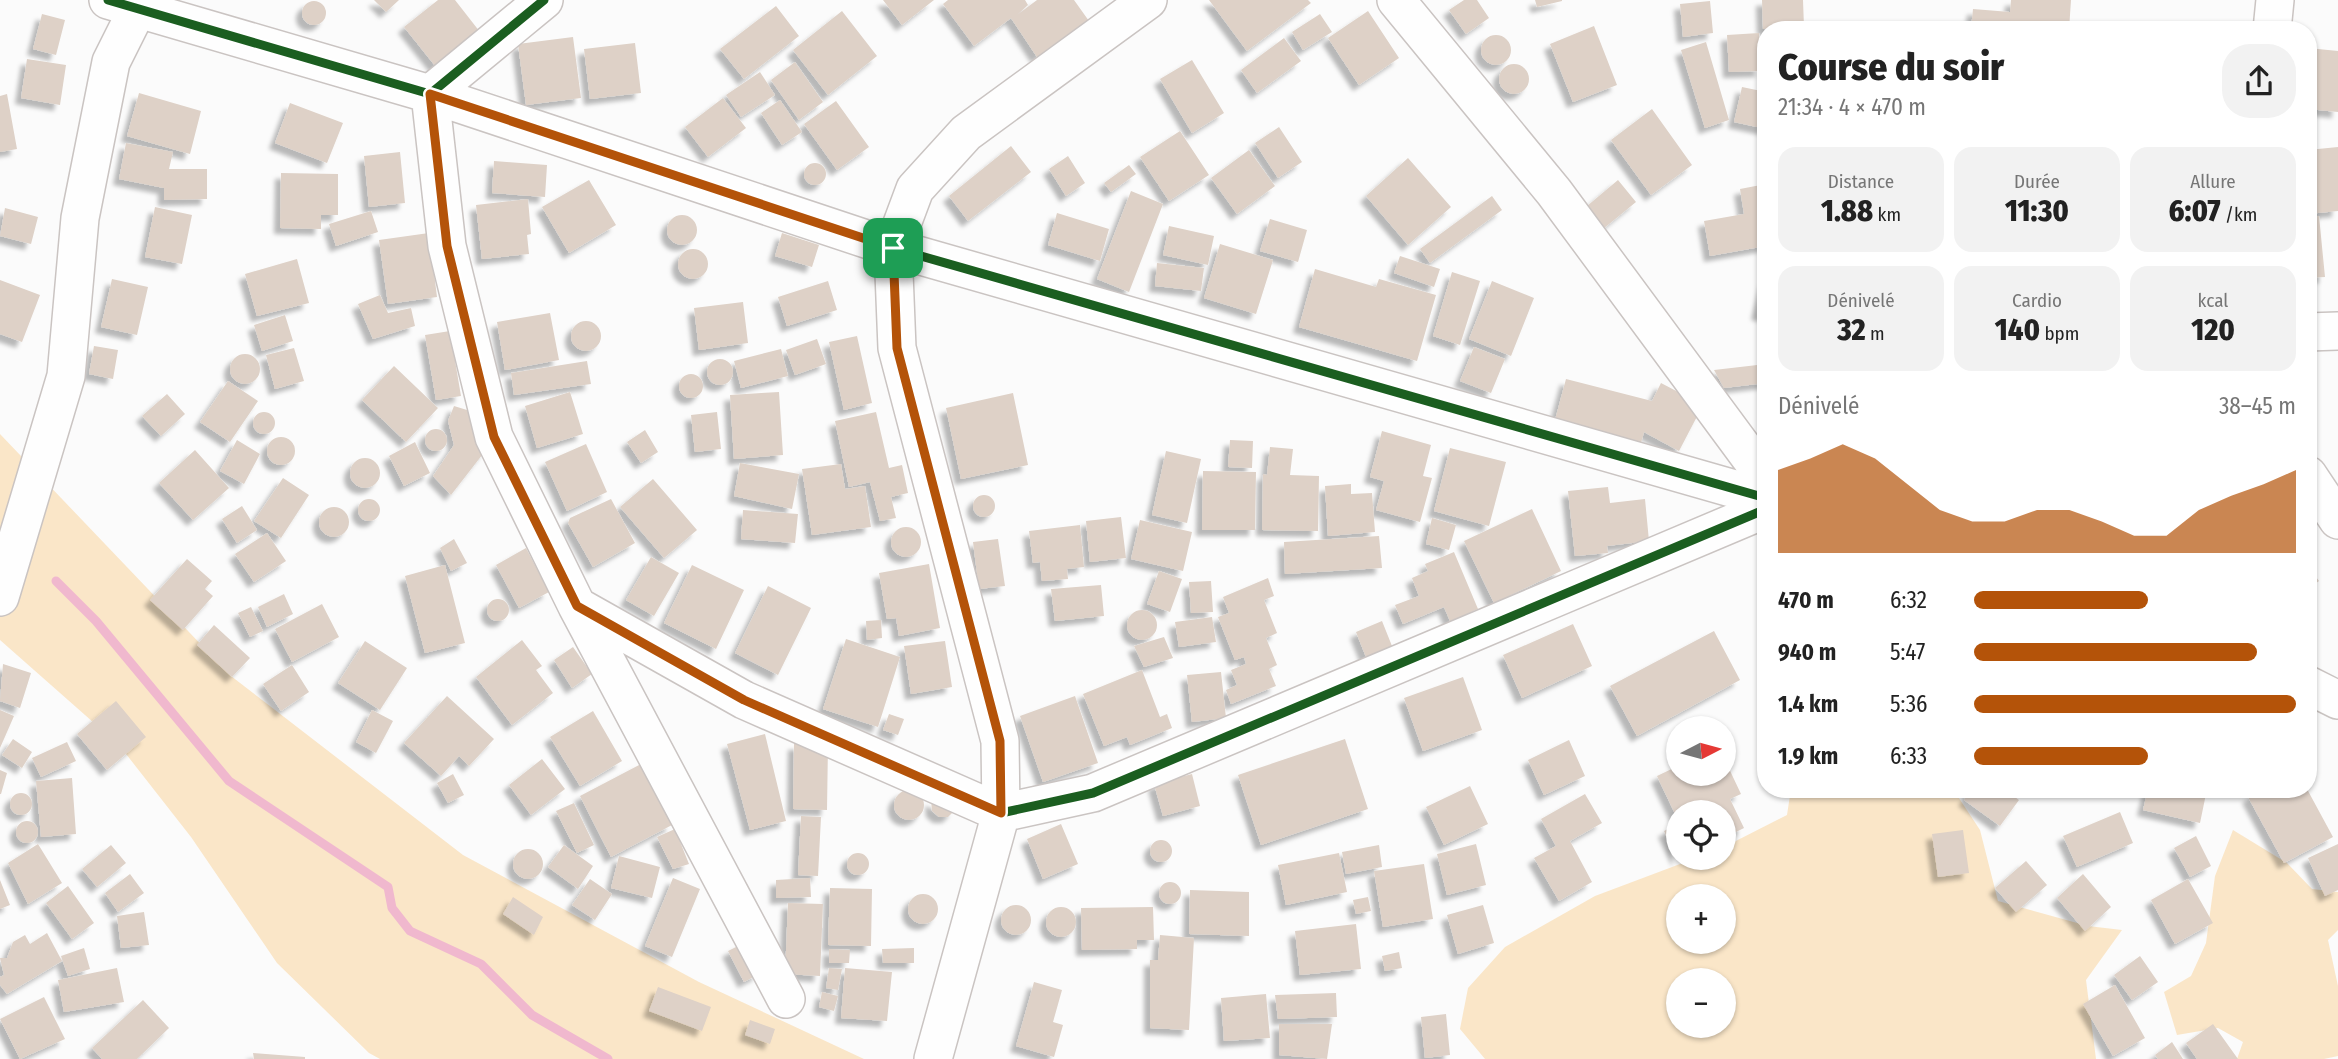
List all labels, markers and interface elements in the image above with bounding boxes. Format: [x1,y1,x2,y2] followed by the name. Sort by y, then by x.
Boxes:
[1778,44,2004,90] text: Course du soir
[2222,44,2296,118] button: share
[1778,93,1926,121] text: 21:34 · 4 × 470 m
[1828,170,1894,193] text: Distance
[2014,170,2060,193] text: Durée
[2190,170,2236,193] text: Allure
[1821,193,1873,229] text: 1.88
[2005,193,2069,229] text: 11:30
[2169,193,2221,229] text: 6:07
[1873,203,1901,226] text: km
[2221,203,2257,226] text: /km
[863,218,923,278] pin
[874,229,912,267] icon: arrive
[1827,289,1895,312] text: Dénivelé
[2012,289,2062,312] text: Cardio
[2198,289,2228,312] text: kcal
[1837,312,1866,348] text: 32
[1995,312,2040,348] text: 140
[2191,312,2235,348] text: 120
[1866,322,1885,345] text: m
[2040,322,2079,345] text: bpm
[1778,392,1859,420] text: Dénivelé
[2219,392,2296,420] text: 38–45 m
[1778,586,1834,614] text: 470 m
[1890,586,1927,614] text: 6:32
[1778,638,1836,666] text: 940 m
[1890,638,1925,666] text: 5:47
[1778,690,1838,718] text: 1.4 km
[1890,690,1927,718] text: 5:36
[1666,716,1736,786] north arrow
[1666,716,1736,1038] map controls
[1778,742,1838,770] text: 1.9 km
[1890,742,1927,770] text: 6:33
[1666,800,1736,870] button: locate
[1666,884,1736,954] button: +
[1666,968,1736,1038] button: −

